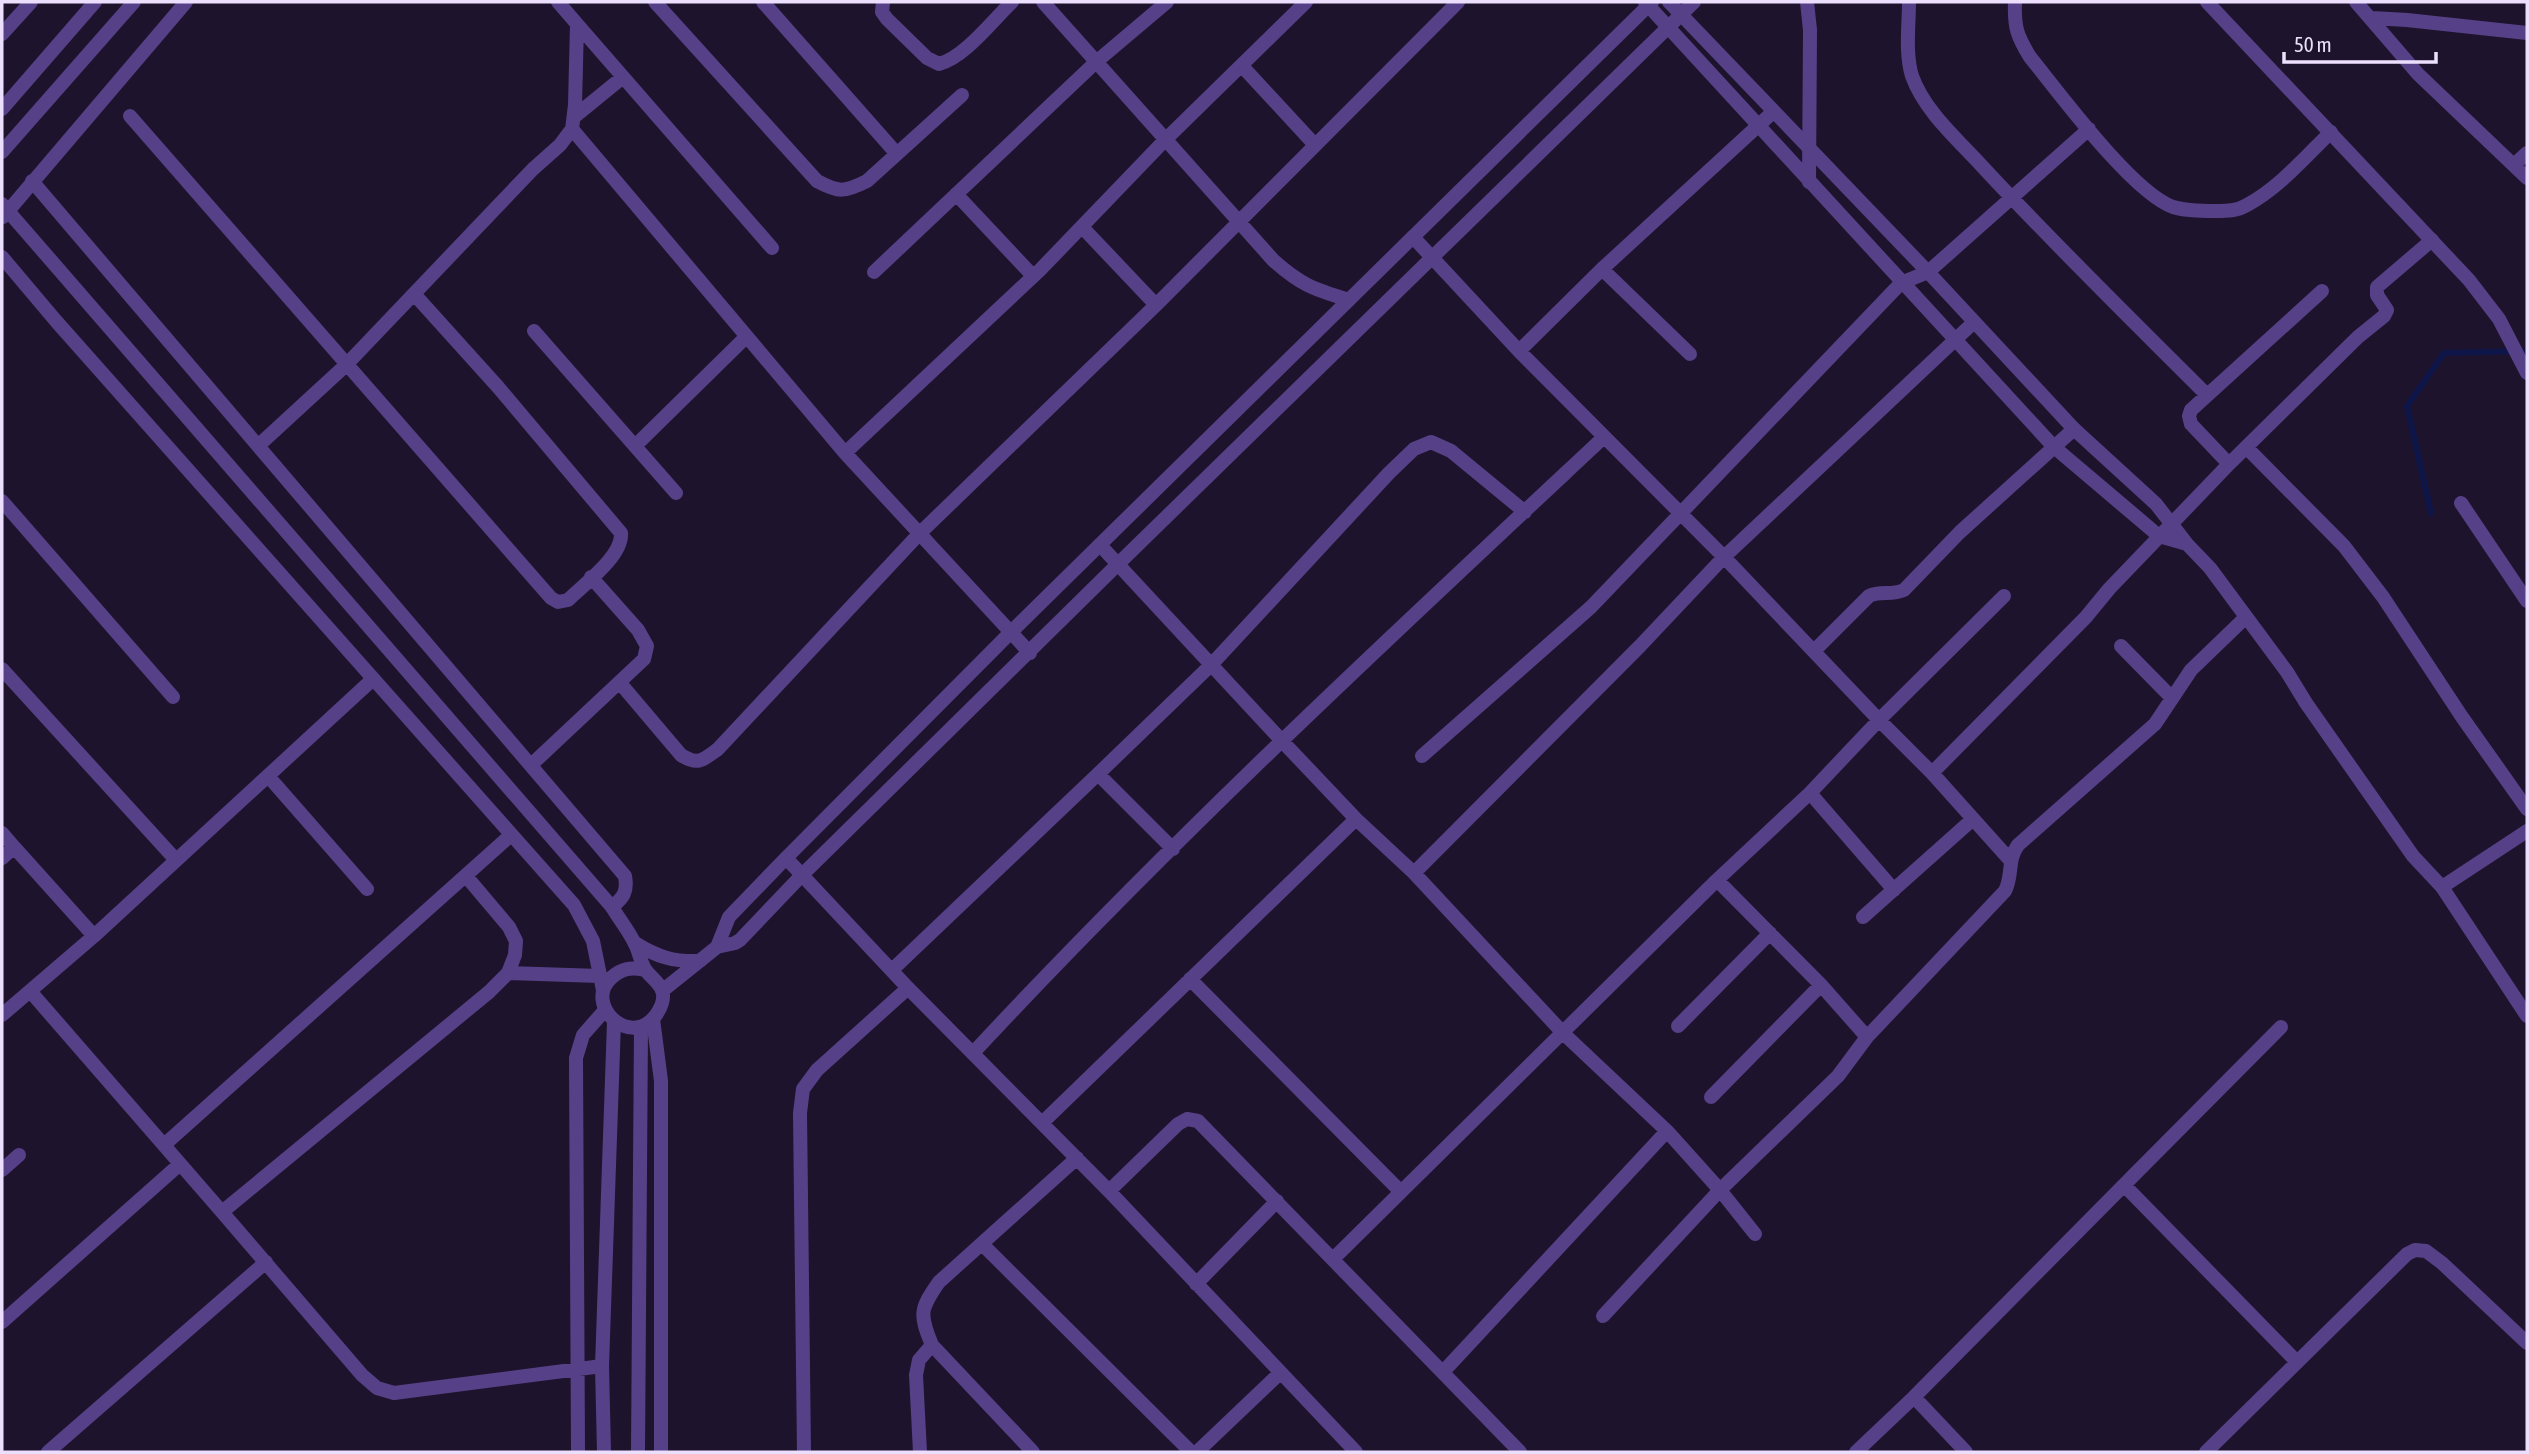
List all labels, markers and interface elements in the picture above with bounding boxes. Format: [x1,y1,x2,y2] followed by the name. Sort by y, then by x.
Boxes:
[2284,21,2436,65] scale bar
[2294,32,2332,56] text: 50 m

